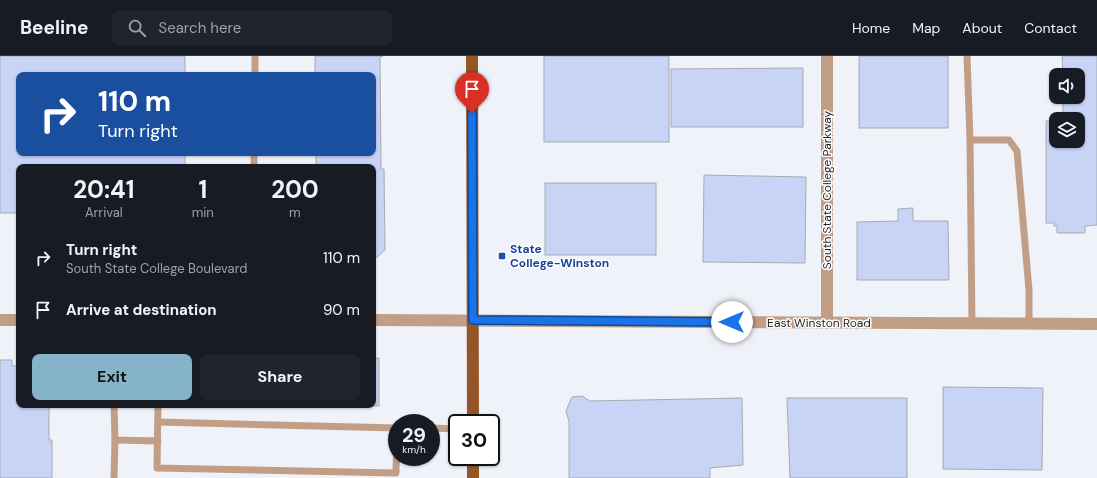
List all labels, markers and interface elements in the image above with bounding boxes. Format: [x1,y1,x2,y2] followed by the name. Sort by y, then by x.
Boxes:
[112,10,392,46] search box
[20,15,88,40] text: Beeline
[126,17,148,39] icon: search
[158,18,241,38] text: Search here
[852,19,890,37] text: Home
[912,19,940,37] text: Map
[962,19,1002,37] text: About
[1024,19,1077,37] text: Contact
[1049,68,1085,148] map controls
[1049,68,1085,104] button: sound
[455,72,489,113] pin
[461,78,483,100] icon: arrive
[98,83,171,120] text: 110 m
[32,88,84,140] icon: right
[819,111,835,269] street label: South State College Parkway
[1049,112,1085,148] button: layers
[98,119,178,143] text: Turn right
[73,174,134,205] text: 20:41
[198,174,207,205] text: 1
[271,174,319,205] text: 200
[85,204,123,221] text: Arrival
[192,204,214,221] text: min
[289,204,301,221] text: m
[66,240,137,260] text: Turn right
[510,241,609,271] place label: State College-Winston
[32,247,54,269] icon: right
[323,248,360,268] text: 110 m
[497,251,507,261] marker: State College-Winston
[66,260,247,277] text: South State College Boulevard
[32,299,54,321] icon: arrive
[66,300,217,320] text: Arrive at destination
[323,300,360,320] text: 90 m
[711,301,753,343] position arrow
[767,315,871,331] street label: East Winston Road
[32,354,192,400] button: Exit
[200,354,360,400] button: Share
[448,414,500,466] speed limit sign: 30
[402,422,426,448] text: 29
[402,443,426,456] text: km/h

